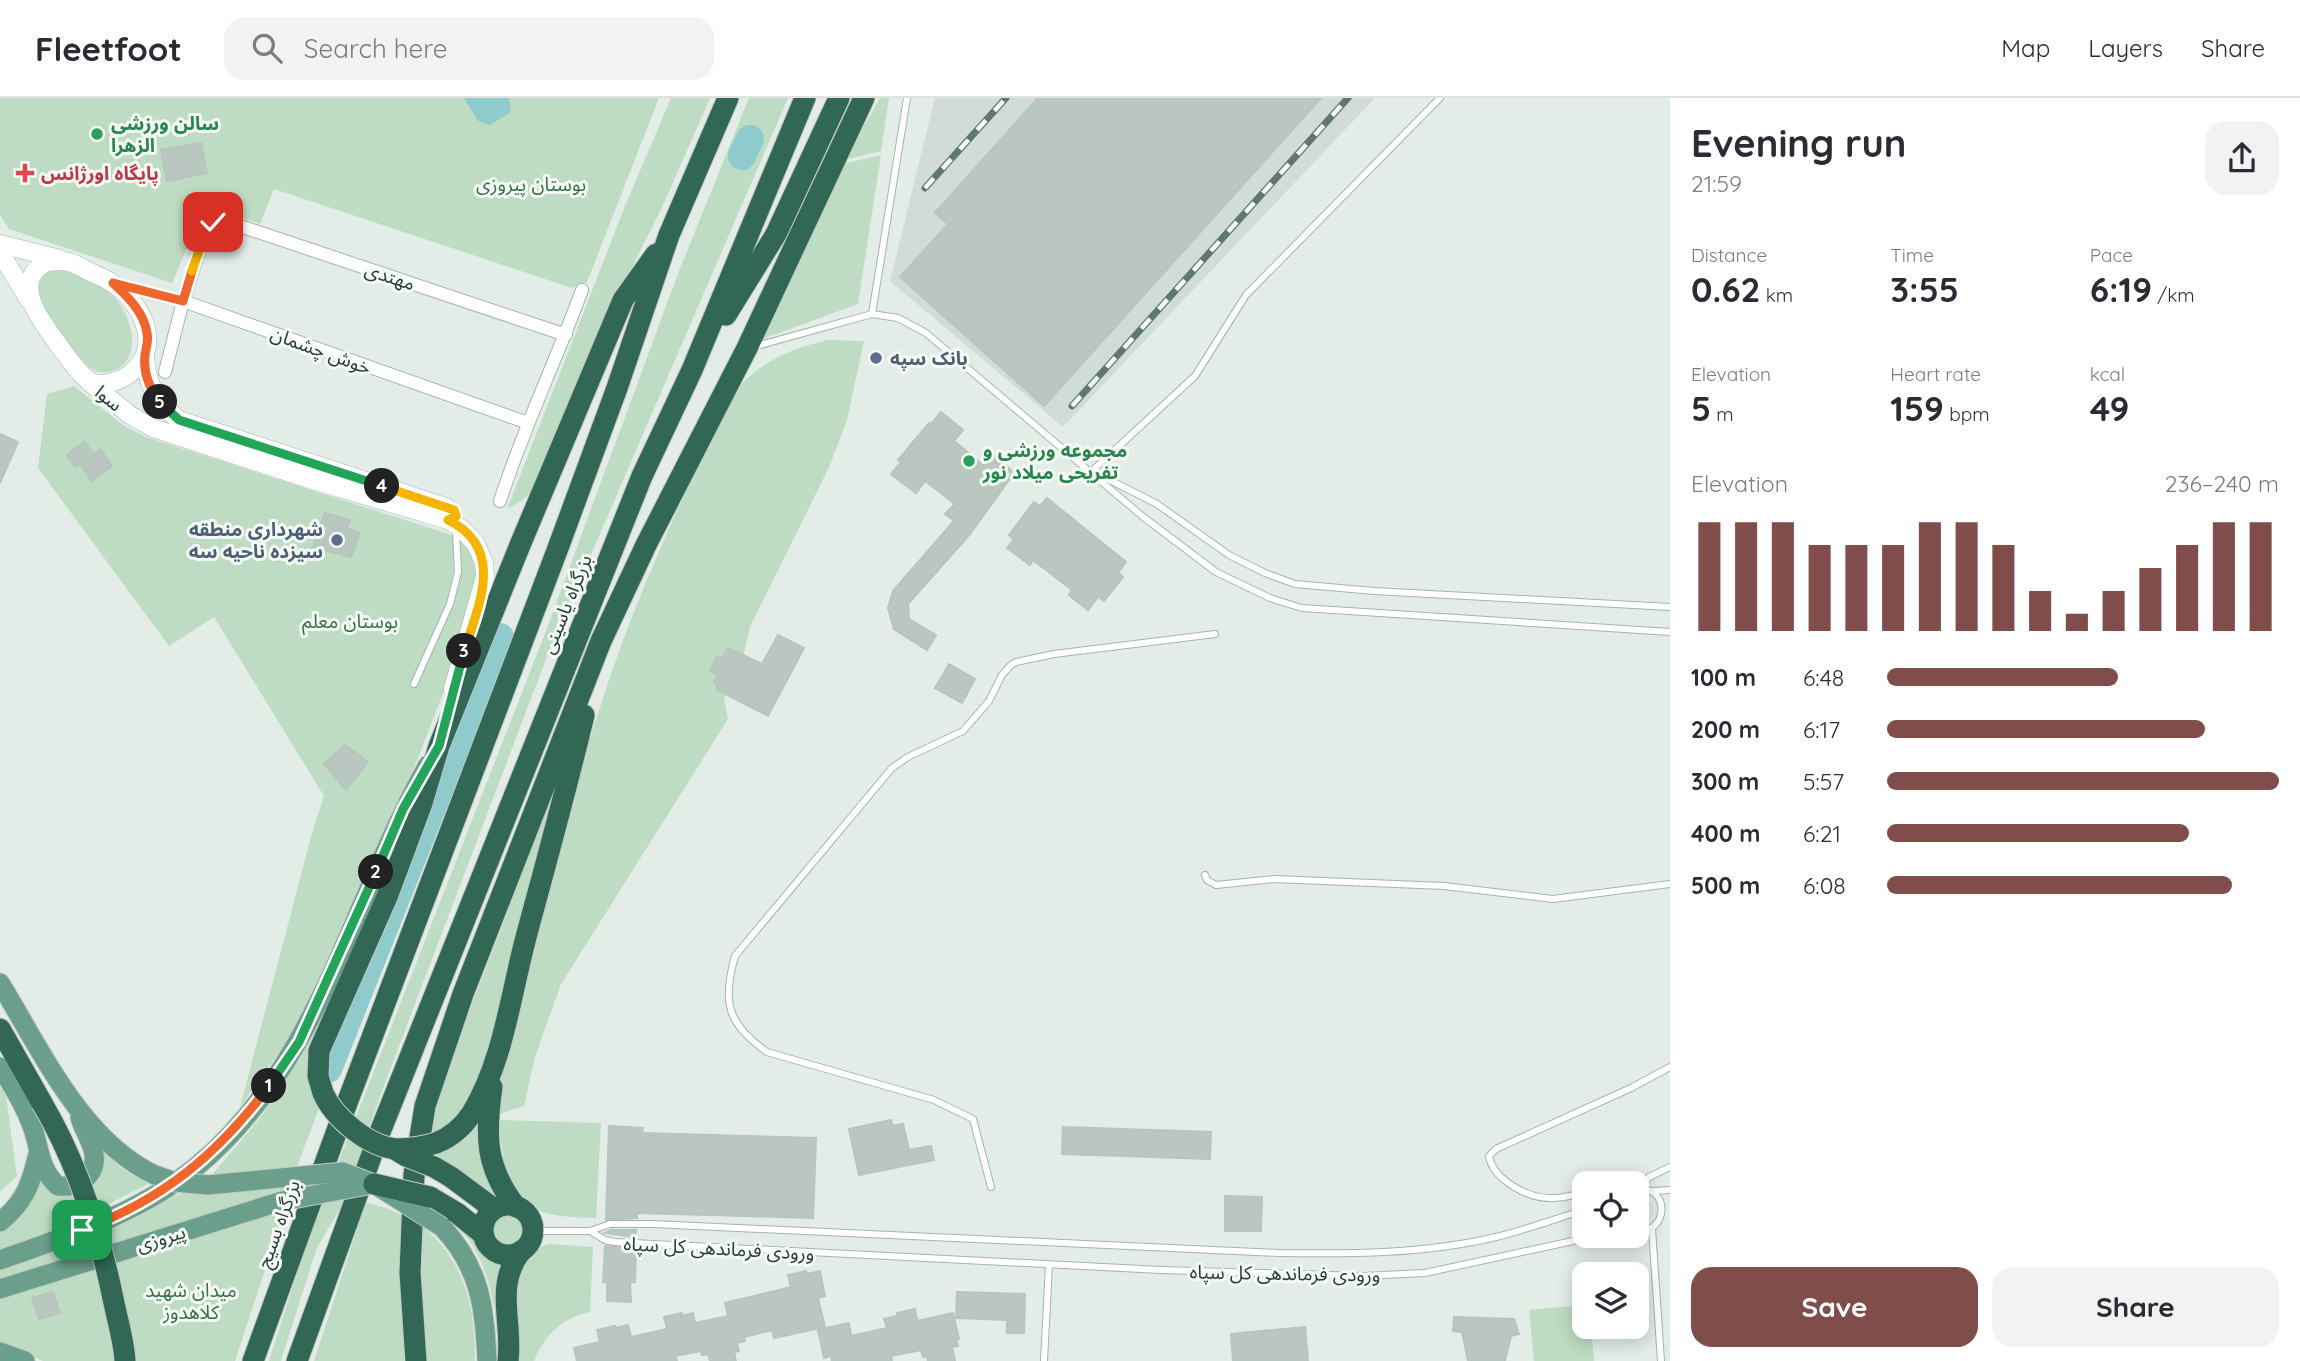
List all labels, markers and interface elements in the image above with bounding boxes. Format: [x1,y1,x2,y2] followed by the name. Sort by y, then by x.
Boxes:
[224,17,714,80] search box
[35,28,182,69] text: Fleetfoot
[248,29,286,67] icon: search
[304,32,447,65] text: Search here
[2001,33,2050,63] text: Map
[2088,33,2163,63] text: Layers
[2201,33,2265,63] text: Share
[111,111,219,157] place label: سالن ورزشی الزهرا
[1691,119,1906,167] text: Evening run
[2205,121,2279,195] button: share
[89,126,105,142] marker: سالن ورزشی الزهرا
[41,161,159,186] place label: پایگاه اورژانس
[15,163,35,183] marker: پایگاه اورژانس
[1691,169,1742,198] text: 21:59
[476,172,586,197] park label: بوستان پیروزی
[183,192,243,252] pin
[194,203,232,241] icon: check
[1691,243,1767,267] text: Distance
[1890,243,1934,267] text: Time
[2090,243,2133,267] text: Pace
[362,257,418,295] street label: مهتدی
[1691,267,1760,311] text: 0.62
[1890,267,1959,311] text: 3:55
[2090,267,2152,311] text: 6:19
[1760,283,1793,307] text: km
[2152,283,2195,307] text: /km
[267,321,375,380] street label: خوش چشمان
[890,346,968,371] place label: بانک سپه
[868,350,884,366] marker: بانک سپه
[1691,362,1771,386] text: Elevation
[1890,362,1981,386] text: Heart rate
[2090,362,2125,386] text: kcal
[90,380,128,416] street label: سوا
[142,384,178,420] pin: 5
[1691,386,1711,430] text: 5
[1890,386,1944,430] text: 159
[2090,386,2129,430] text: 49
[154,389,165,413] text: 5
[1711,402,1734,426] text: m
[1944,402,1990,426] text: bpm
[982,438,1127,484] place label: مجموعه ورزشی و تفریحی میلاد نور
[961,453,977,469] marker: مجموعه ورزشی و تفریحی میلاد نور
[364,468,400,504] pin: 4
[1691,469,1788,498] text: Elevation
[2165,469,2279,498] text: 236–240 m
[376,473,387,497] text: 4
[189,517,323,563] place label: شهرداری منطقه سیزده ناحیه سه
[329,532,345,548] marker: شهرداری منطقه سیزده ناحیه سه
[535,551,597,657] street label: بزرگراه یاسینی
[302,609,398,636] park label: بوستان معلم
[447,634,482,668] pin: 3
[458,638,469,662] text: 3
[1691,663,1756,692] text: 100 m
[1803,663,1844,692] text: 6:48
[1691,715,1760,744] text: 200 m
[1803,715,1840,744] text: 6:17
[1691,767,1759,796] text: 300 m
[1803,767,1844,796] text: 5:57
[1691,819,1760,848] text: 400 m
[1803,819,1841,848] text: 6:21
[358,854,394,890] pin: 2
[370,859,381,883] text: 2
[1691,871,1760,900] text: 500 m
[1803,871,1846,900] text: 6:08
[252,1068,286,1104] pin: 1
[265,1073,272,1097] text: 1
[1572,1171,1649,1339] map controls
[1572,1171,1649,1248] button: locate
[251,1177,308,1272] street label: بزرگراه بسیج
[52,1200,112,1260] pin
[63,1211,101,1249] icon: arrive
[133,1219,189,1258] street label: پیروزی
[623,1231,815,1266] street label: ورودی فرماندهی کل سپاه
[1189,1259,1381,1288] street label: ورودی فرماندهی کل سپاه
[1572,1262,1649,1339] button: layers
[1691,1267,1978,1347] button: Save
[1992,1267,2279,1347] button: Share
[145,1278,237,1324] park label: میدان شهید کلاهدوز

